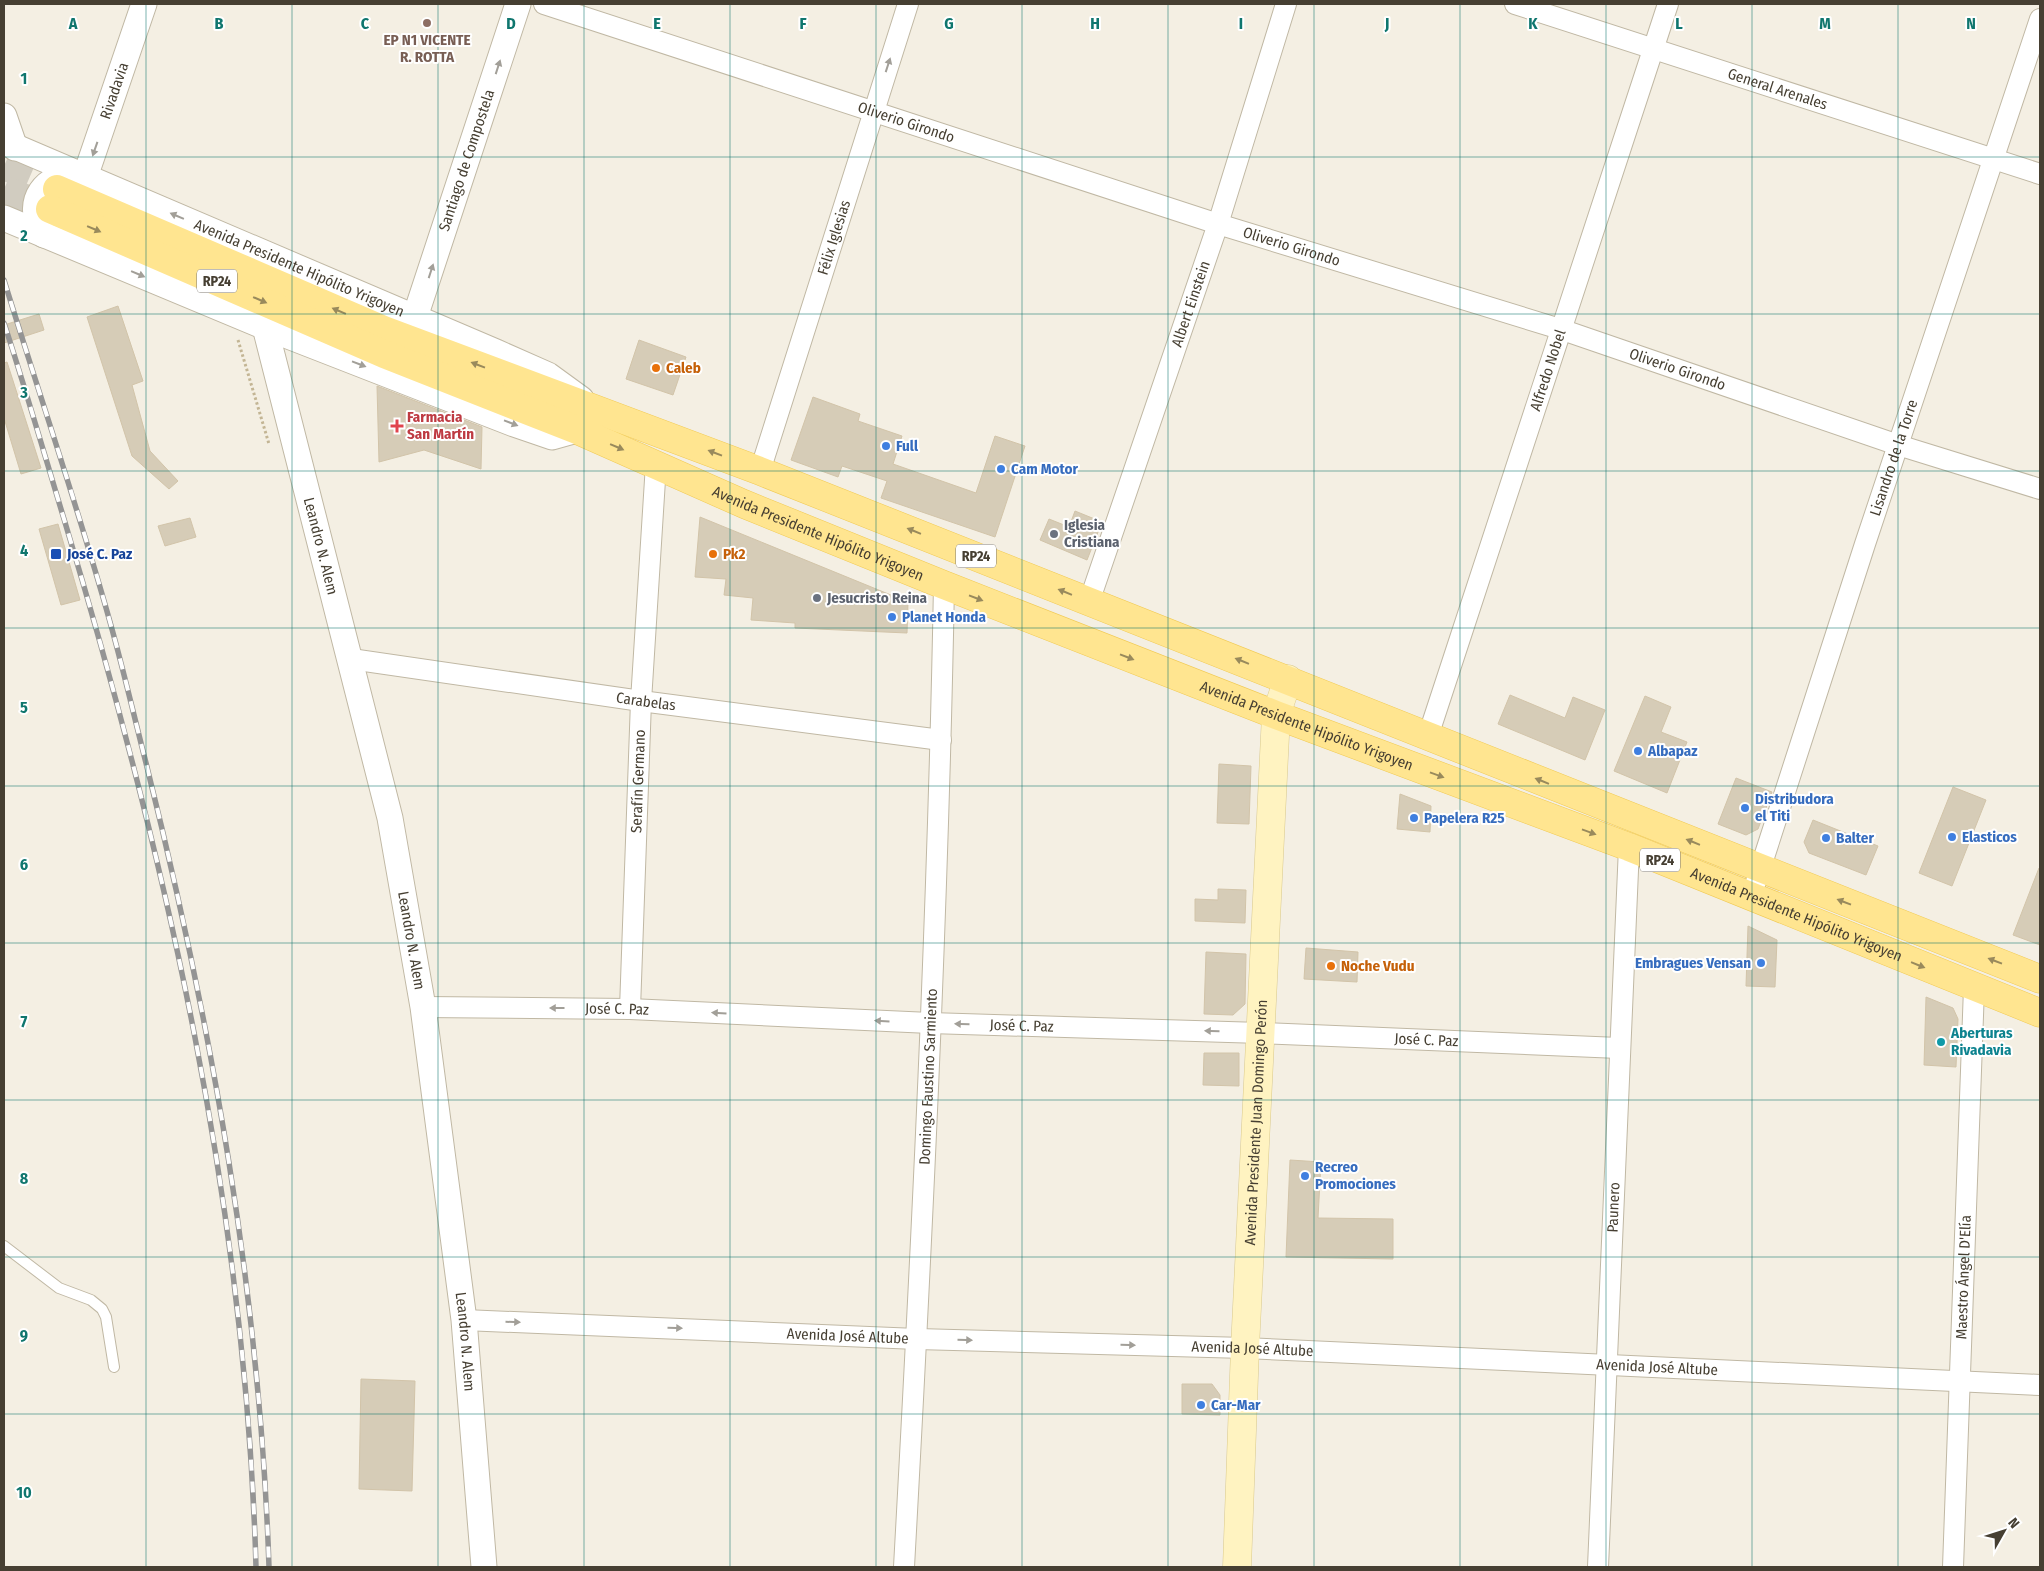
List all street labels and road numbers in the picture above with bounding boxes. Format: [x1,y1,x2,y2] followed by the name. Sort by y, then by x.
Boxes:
[96,60,132,122] street label: Rivadavia
[1725,64,1830,114] street label: General Arenales
[435,87,498,233] street label: Santiago de Compostela
[856,98,957,146] street label: Oliverio Girondo
[814,198,854,277] street label: Félix Iglesias
[192,215,407,321] street label: Avenida Presidente Hipólito Yrigoyen
[1241,223,1342,270] street label: Oliverio Girondo
[1168,258,1214,349] street label: Albert Einstein
[197,270,237,292] road number: RP24
[1526,327,1570,413] street label: Alfredo Nobel
[1627,344,1728,394] street label: Oliverio Girondo
[1866,397,1921,518] street label: Lisandro de la Torre
[710,482,926,585] street label: Avenida Presidente Hipólito Yrigoyen
[300,495,342,597] street label: Leandro N. Alem
[956,544,996,568] road number: RP24
[1197,677,1416,774] street label: Avenida Presidente Hipólito Yrigoyen
[615,689,677,714] street label: Carabelas
[627,729,649,833] street label: Serafín Germano
[1640,848,1680,872] road number: RP24
[1688,864,1905,965] street label: Avenida Presidente Hipólito Yrigoyen
[394,890,429,991] street label: Leandro N. Alem
[916,988,941,1165] street label: Domingo Faustino Sarmiento
[1241,999,1271,1246] street label: Avenida Presidente Juan Domingo Perón
[585,1000,649,1019] street label: José C. Paz
[989,1016,1054,1036] street label: José C. Paz
[1394,1030,1459,1050] street label: José C. Paz
[1603,1182,1624,1233] street label: Paunero
[1952,1215,1975,1340] street label: Maestro Ángel D'Elía
[451,1291,479,1392] street label: Leandro N. Alem
[786,1325,909,1348] street label: Avenida José Altube
[1191,1338,1314,1360] street label: Avenida José Altube
[1596,1355,1718,1379] street label: Avenida José Altube

